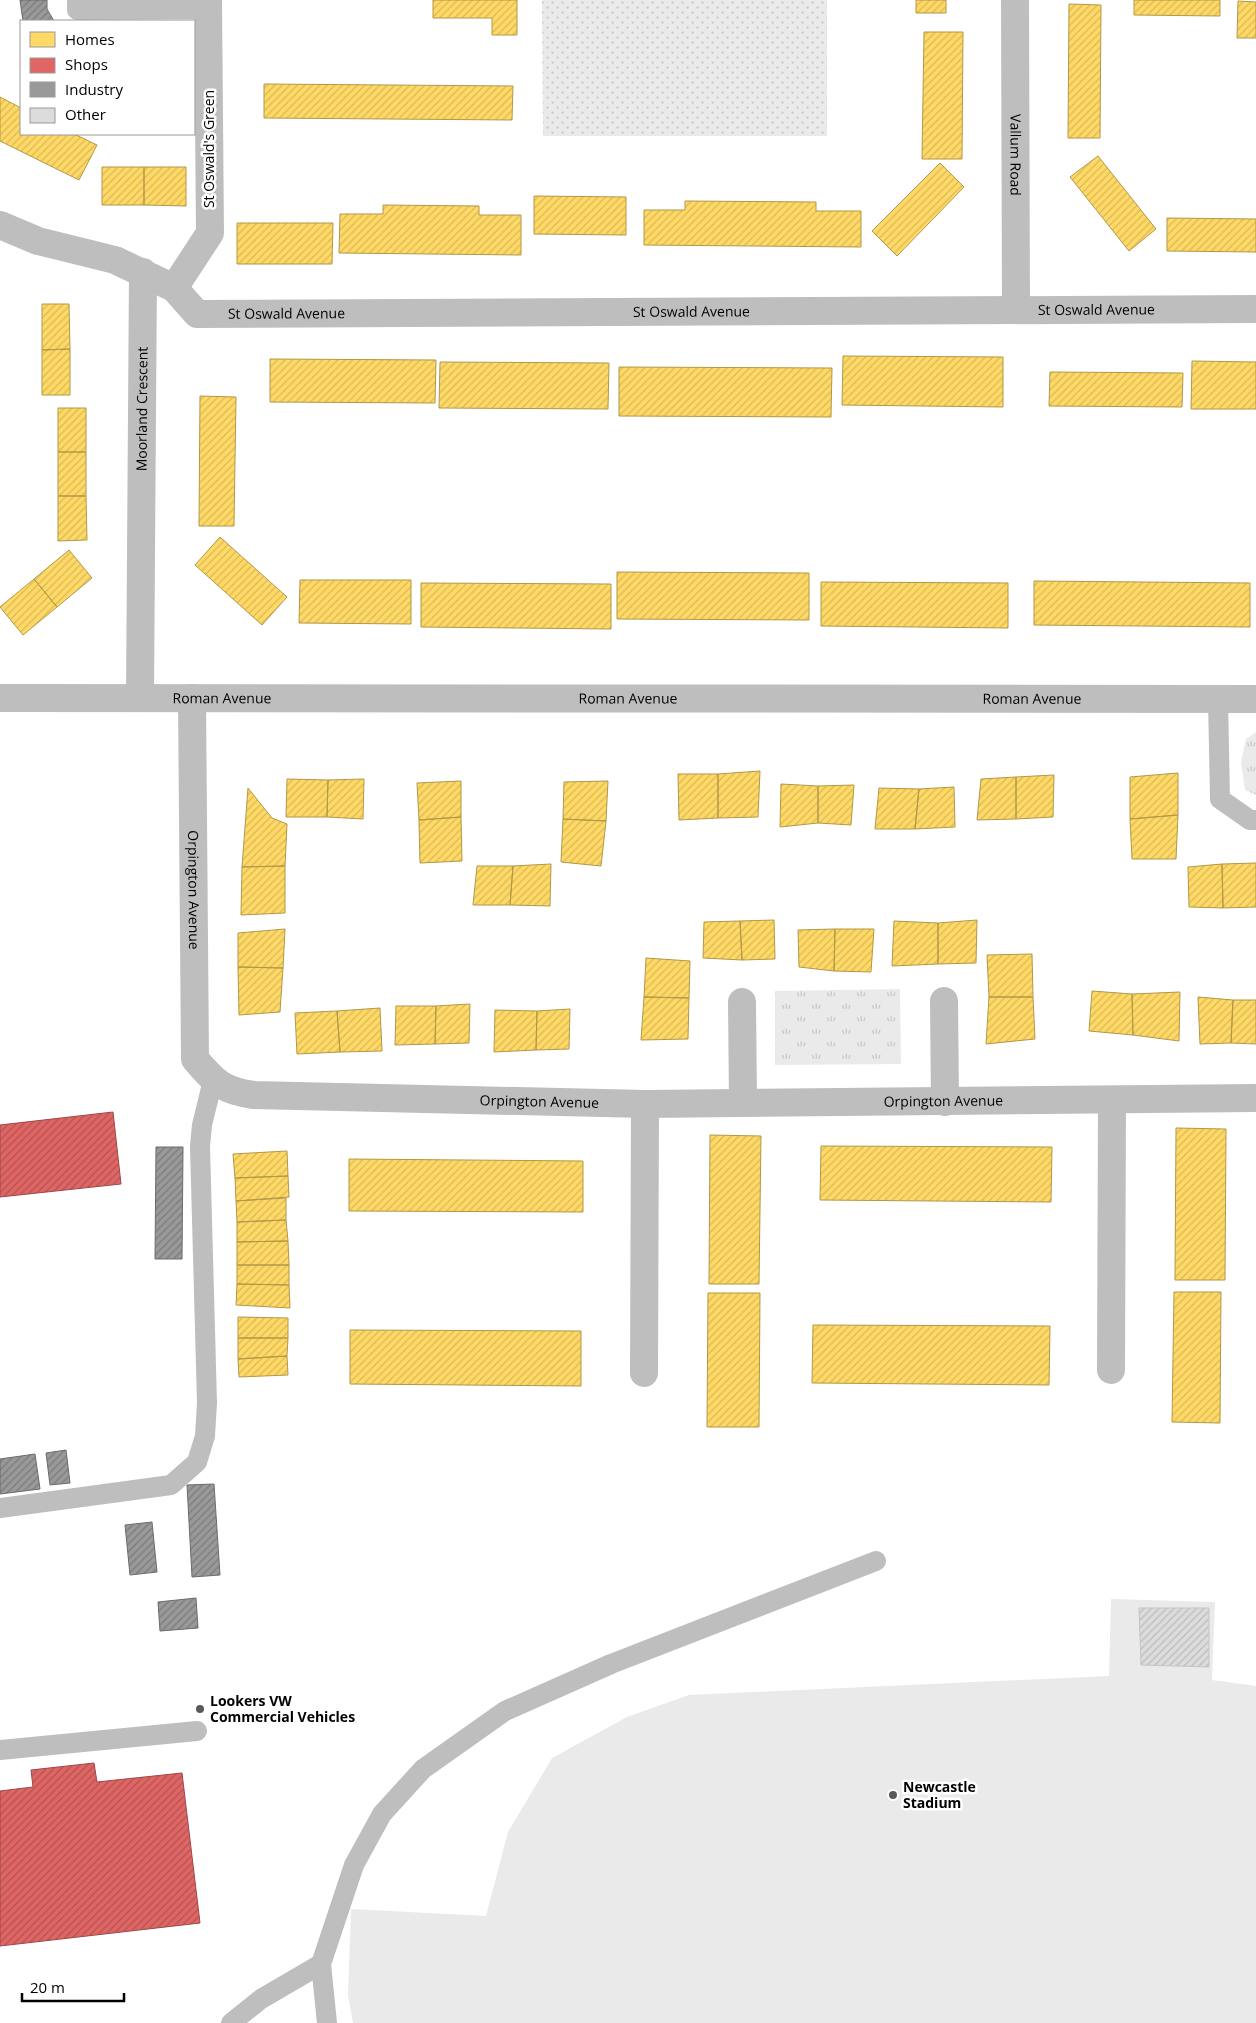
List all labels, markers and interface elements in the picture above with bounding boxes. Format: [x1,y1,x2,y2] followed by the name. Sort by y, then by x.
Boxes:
[20,20,195,135] legend
[65,29,115,49] text: Homes
[65,54,108,74] text: Shops
[65,79,123,99] text: Industry
[199,90,218,208] street label: St Oswald's Green
[65,104,106,124] text: Other
[1006,114,1026,196] street label: Vallum Road
[1038,299,1155,319] street label: St Oswald Avenue
[633,301,750,321] street label: St Oswald Avenue
[228,303,345,323] street label: St Oswald Avenue
[132,347,151,471] street label: Moorland Crescent
[173,688,272,707] street label: Roman Avenue
[579,688,678,708] street label: Roman Avenue
[983,689,1082,708] street label: Roman Avenue
[184,830,204,950] street label: Orpington Avenue
[479,1090,599,1112] street label: Orpington Avenue
[884,1090,1003,1111] street label: Orpington Avenue
[210,1691,355,1726] place label: Lookers VW Commercial Vehicles
[194,1703,206,1715] marker: Lookers VW Commercial Vehicles
[903,1777,976,1812] place label: Newcastle Stadium
[887,1789,899,1801] marker: Newcastle Stadium
[22,1970,125,2002] scale bar
[30,1977,65,1997] text: 20 m

